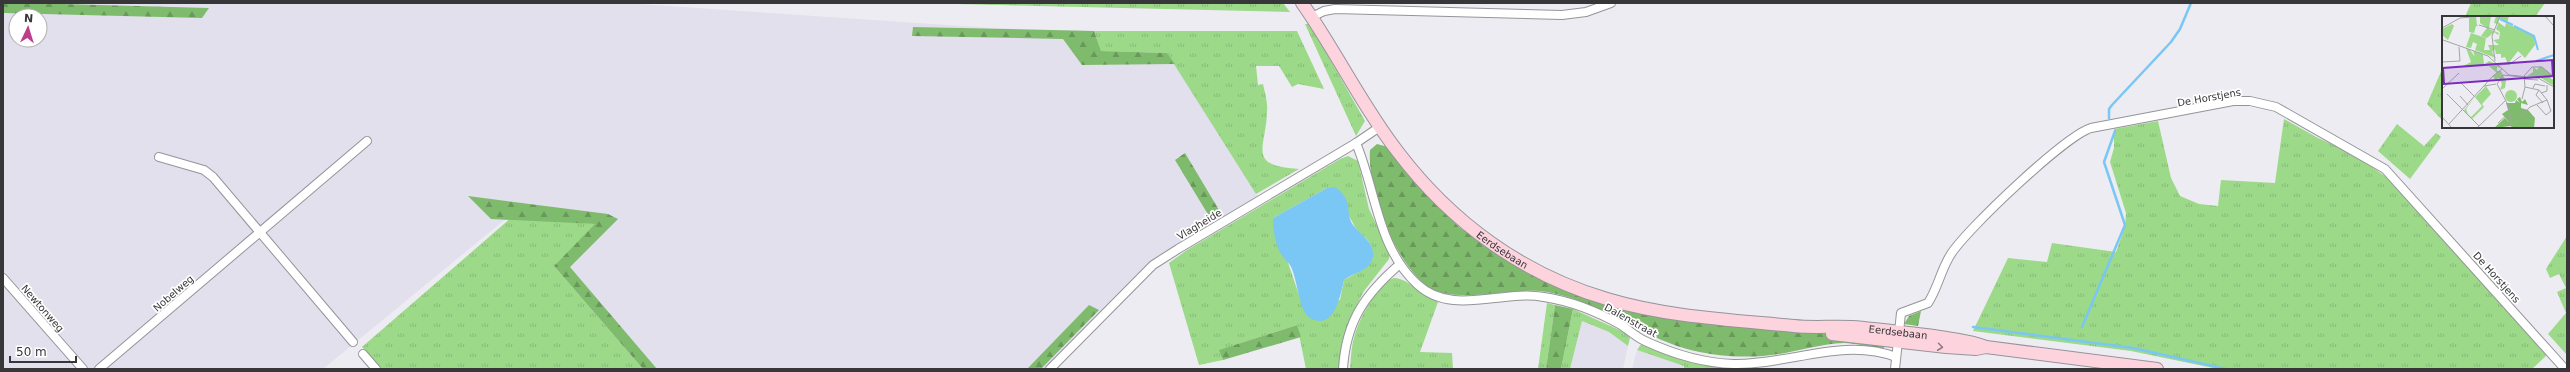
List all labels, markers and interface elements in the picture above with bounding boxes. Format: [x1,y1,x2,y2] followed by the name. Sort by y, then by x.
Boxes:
[8,8,48,48] north arrow
[24,12,34,25] text: N
[2442,16,2554,128] inset map
[2176,86,2242,108] street label: De Horstjens
[1175,207,1223,242] street label: Vlagheide
[1474,229,1530,271] street label: Eerdsebaan
[2471,250,2522,305] street label: De Horstjens
[151,273,196,314] street label: Nobelweg
[19,283,66,334] street label: Newtonweg
[1603,301,1659,339] street label: Dalenstraat
[1868,323,1928,341] street label: Eerdsebaan
[10,338,76,364] scale bar
[1937,342,1943,351] one-way arrow
[16,345,47,359] text: 50 m

